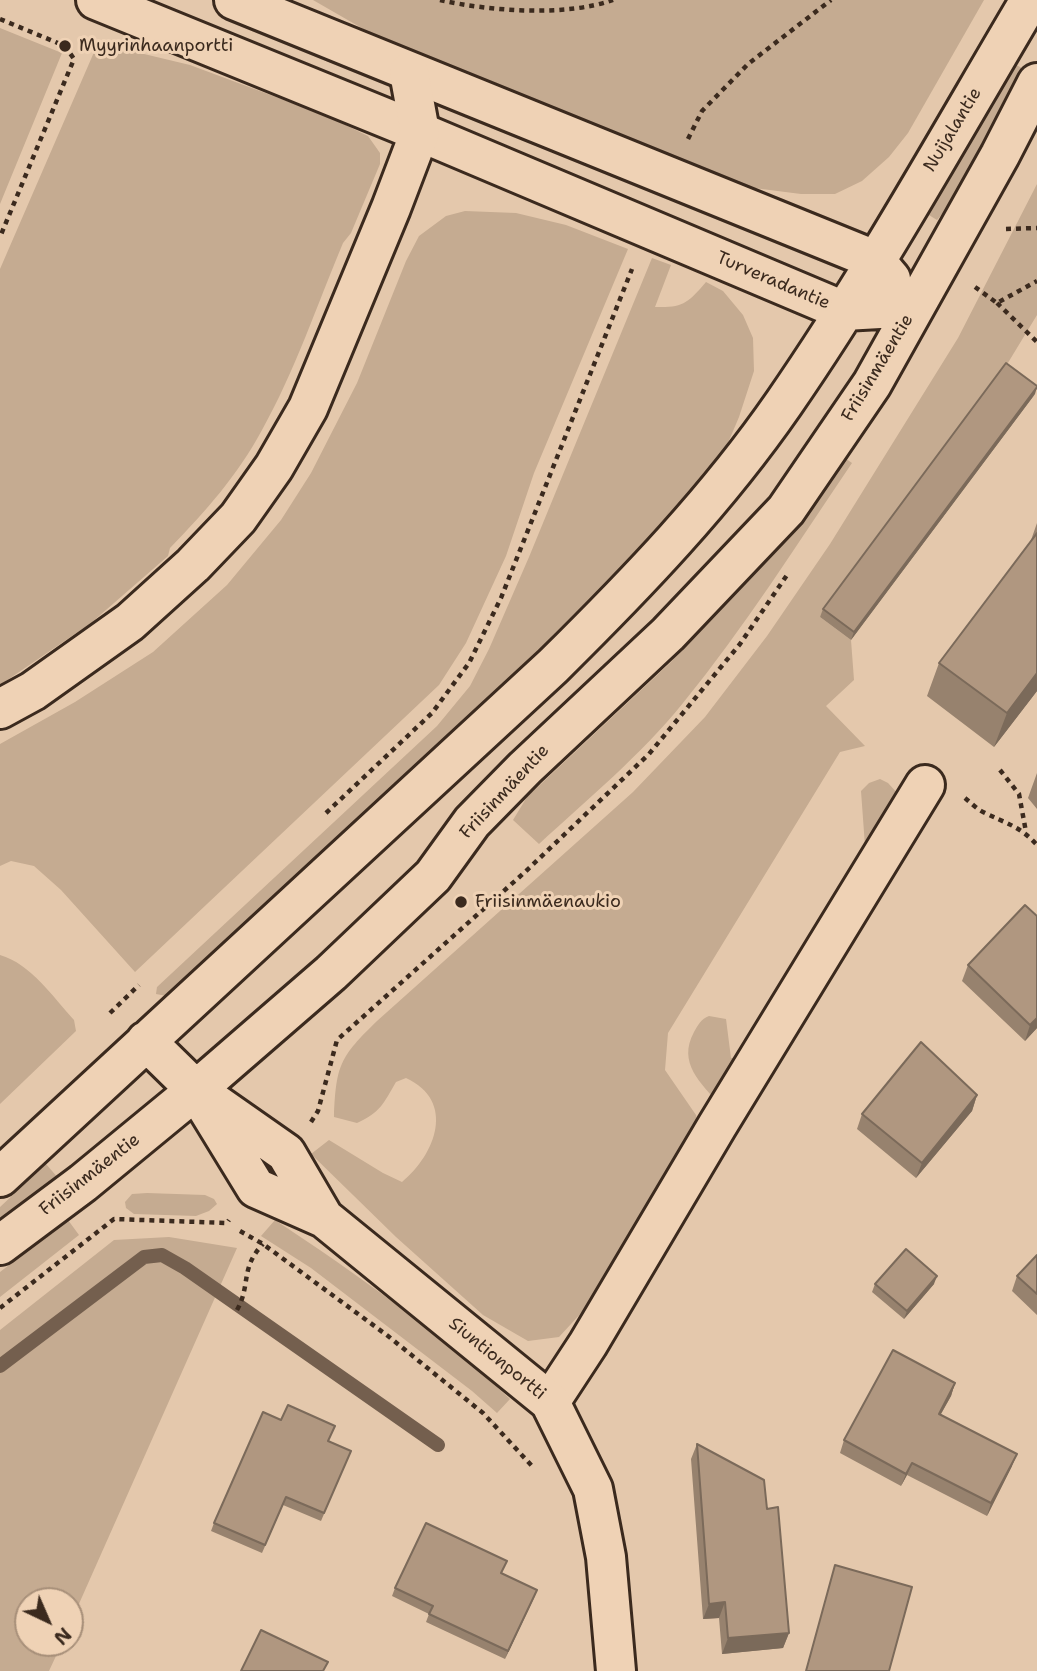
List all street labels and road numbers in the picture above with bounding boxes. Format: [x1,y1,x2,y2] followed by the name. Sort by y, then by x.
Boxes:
[919,84,987,176] street label: Nuijalantie
[713,247,833,315] street label: Turveradantie
[837,310,919,426] street label: Friisinmäentie
[456,740,554,844] street label: Friisinmäentie
[36,1129,144,1221] street label: Friisinmäentie
[444,1313,550,1405] street label: Siuntionportti

